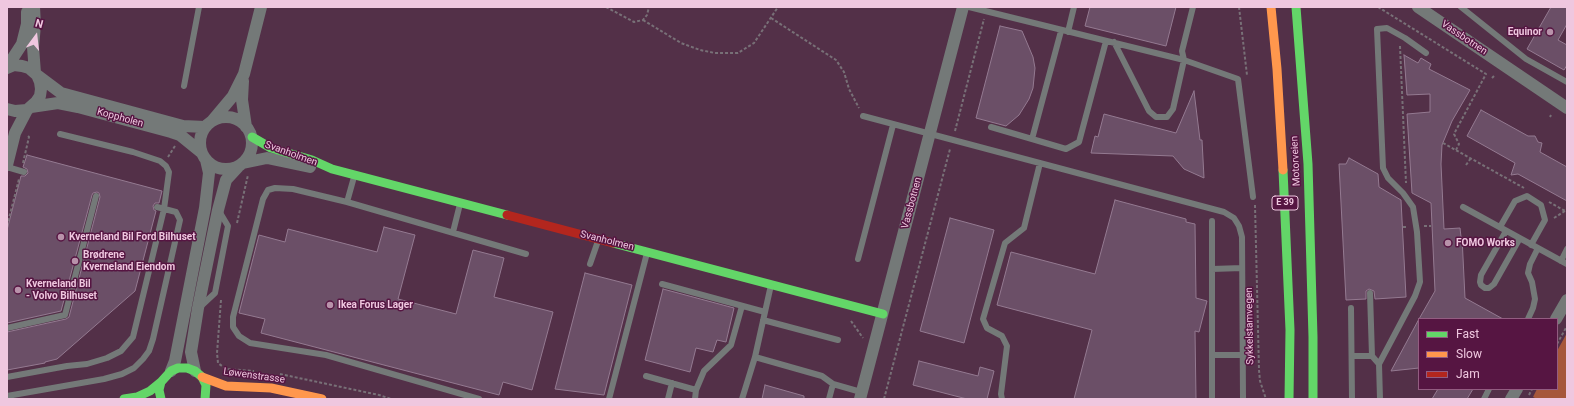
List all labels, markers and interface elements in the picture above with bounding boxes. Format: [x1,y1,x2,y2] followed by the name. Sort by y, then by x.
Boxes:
[16,16,56,56] north arrow
[34,17,45,31] text: N
[1439,18,1489,58] street label: Vassbotnen
[1508,26,1542,38] place label: Equinor
[1545,27,1555,37] marker: Equinor
[95,106,145,130] street label: Koppholen
[1289,136,1303,186] street label: Motorveien
[263,139,319,169] street label: Svanholmen
[899,176,925,230] street label: Vassbotnen
[1272,196,1298,210] road number: E 39
[579,229,635,253] street label: Svanholmen
[69,231,196,243] place label: Kverneland Bil Ford Bilhuset
[56,232,66,242] marker: Kverneland Bil Ford Bilhuset
[1456,237,1515,249] place label: FOMO Works
[1443,238,1453,248] marker: FOMO Works
[83,249,175,272] place label: Brødrene Kverneland Eiendom
[70,256,80,266] marker: Brødrene Kverneland Eiendom
[26,278,97,302] place label: Kverneland Bil - Volvo Bilhuset
[13,285,23,295] marker: Kverneland Bil - Volvo Bilhuset
[1243,287,1257,365] street label: Sykkelstamvegen
[338,299,413,311] place label: Ikea Forus Lager
[325,300,335,310] marker: Ikea Forus Lager
[1418,318,1558,390] legend
[1456,327,1479,341] text: Fast
[1456,347,1482,361] text: Slow
[222,366,286,386] street label: Løwenstrasse
[1456,367,1480,381] text: Jam

